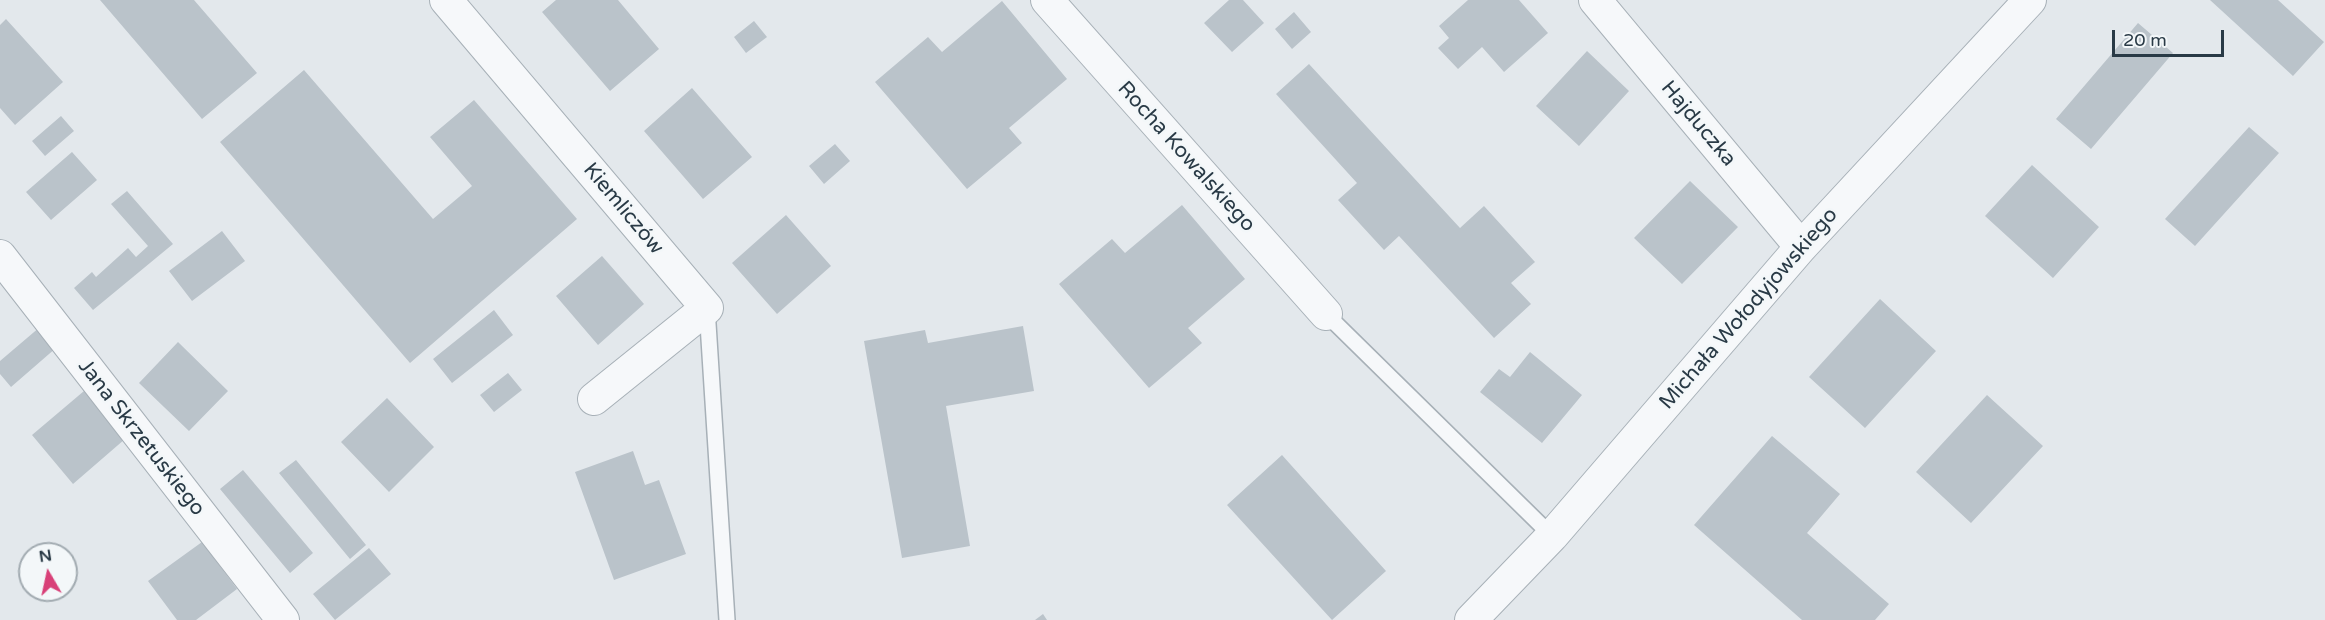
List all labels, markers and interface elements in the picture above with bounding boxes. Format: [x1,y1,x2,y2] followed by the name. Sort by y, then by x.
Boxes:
[2115,18,2228,56] scale bar
[2123,29,2167,51] text: 20 m
[1655,76,1741,172] street label: Hajduczka
[1112,77,1260,237] street label: Rocha Kowalskiego
[577,158,669,260] street label: Kiemliczów
[1655,203,1843,415] street label: Michała Wołodyjowskiego
[72,355,210,521] street label: Jana Skrzetuskiego
[18,542,78,602] north arrow
[38,545,53,567] text: N

